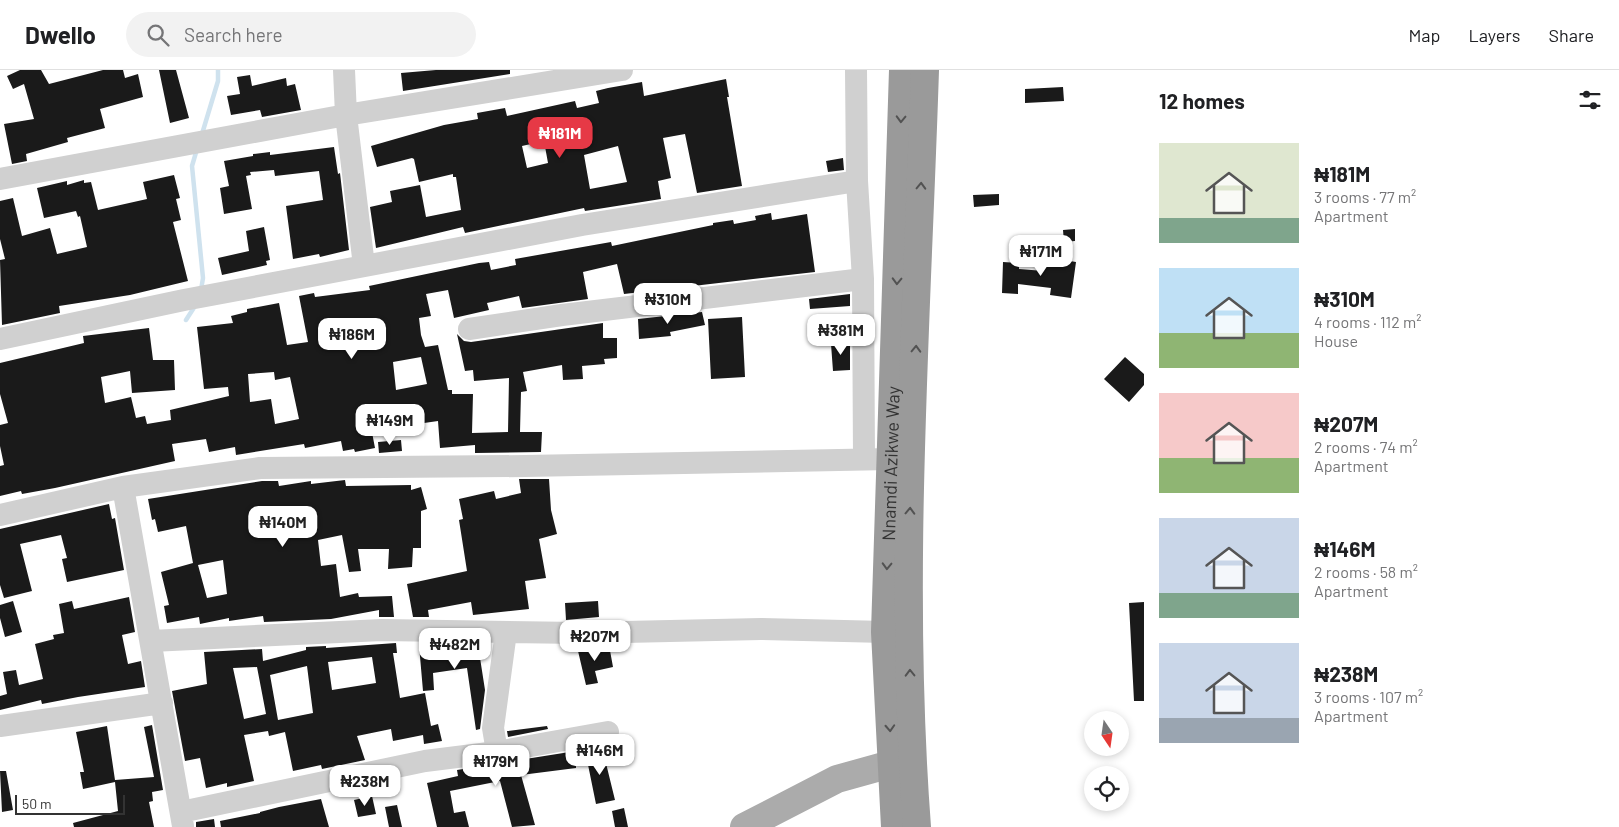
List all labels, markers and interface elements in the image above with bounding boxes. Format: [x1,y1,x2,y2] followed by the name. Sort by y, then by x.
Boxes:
[126,12,476,57] search box
[25,20,96,49] text: Dwello
[144,21,172,49] icon: search
[184,23,283,46] text: Search here
[1408,24,1440,46] text: Map
[1468,24,1521,46] text: Layers
[1549,24,1594,46] text: Share
[1576,86,1604,114] icon: filters
[1159,88,1245,113] text: 12 homes
[896,115,907,123] one-way arrow
[525,116,595,159] pin: ₦181M
[539,123,581,142] text: ₦181M
[1314,161,1370,186] text: ₦181M
[1199,163,1259,223] icon: home
[916,182,927,190] one-way arrow
[1314,187,1416,206] text: 3 rooms · 77 m²
[1314,206,1389,225] text: Apartment
[1006,234,1076,277] pin: ₦171M
[1020,241,1062,260] text: ₦171M
[891,277,902,285] one-way arrow
[633,282,703,325] pin: ₦310M
[1314,286,1375,311] text: ₦310M
[1199,288,1259,348] icon: home
[645,289,691,308] text: ₦310M
[1314,312,1421,331] text: 4 rooms · 112 m²
[806,314,876,356] pin: ₦381M
[317,318,387,360] pin: ₦186M
[818,320,864,339] text: ₦381M
[329,324,375,343] text: ₦186M
[1314,331,1358,350] text: House
[910,344,921,352] one-way arrow
[877,386,904,541] street label: Nnamdi Azikwe Way
[355,404,425,446] pin: ₦149M
[367,410,413,429] text: ₦149M
[1314,411,1378,436] text: ₦207M
[1199,413,1259,473] icon: home
[1314,437,1418,456] text: 2 rooms · 74 m²
[1314,456,1389,475] text: Apartment
[248,506,318,548] pin: ₦140M
[905,507,915,514] one-way arrow
[259,512,307,531] text: ₦140M
[1314,536,1376,561] text: ₦146M
[1199,538,1259,598] icon: home
[882,562,892,570] one-way arrow
[1314,562,1418,581] text: 2 rooms · 58 m²
[1314,581,1389,600] text: Apartment
[560,620,630,662] pin: ₦207M
[570,626,620,645] text: ₦207M
[420,628,490,670] pin: ₦482M
[430,634,480,653] text: ₦482M
[1314,661,1378,686] text: ₦238M
[1199,663,1259,723] icon: home
[905,669,915,677] one-way arrow
[1314,687,1423,706] text: 3 rooms · 107 m²
[1314,706,1389,725] text: Apartment
[1084,711,1129,756] north arrow
[1084,711,1129,811] map controls
[884,725,895,733] one-way arrow
[565,734,635,776] pin: ₦146M
[577,740,623,759] text: ₦146M
[461,744,531,787] pin: ₦179M
[473,751,519,770] text: ₦179M
[330,764,400,807] pin: ₦238M
[1084,766,1129,811] button: locate
[340,771,390,790] text: ₦238M
[15,792,125,815] scale bar
[22,795,51,812] text: 50 m

